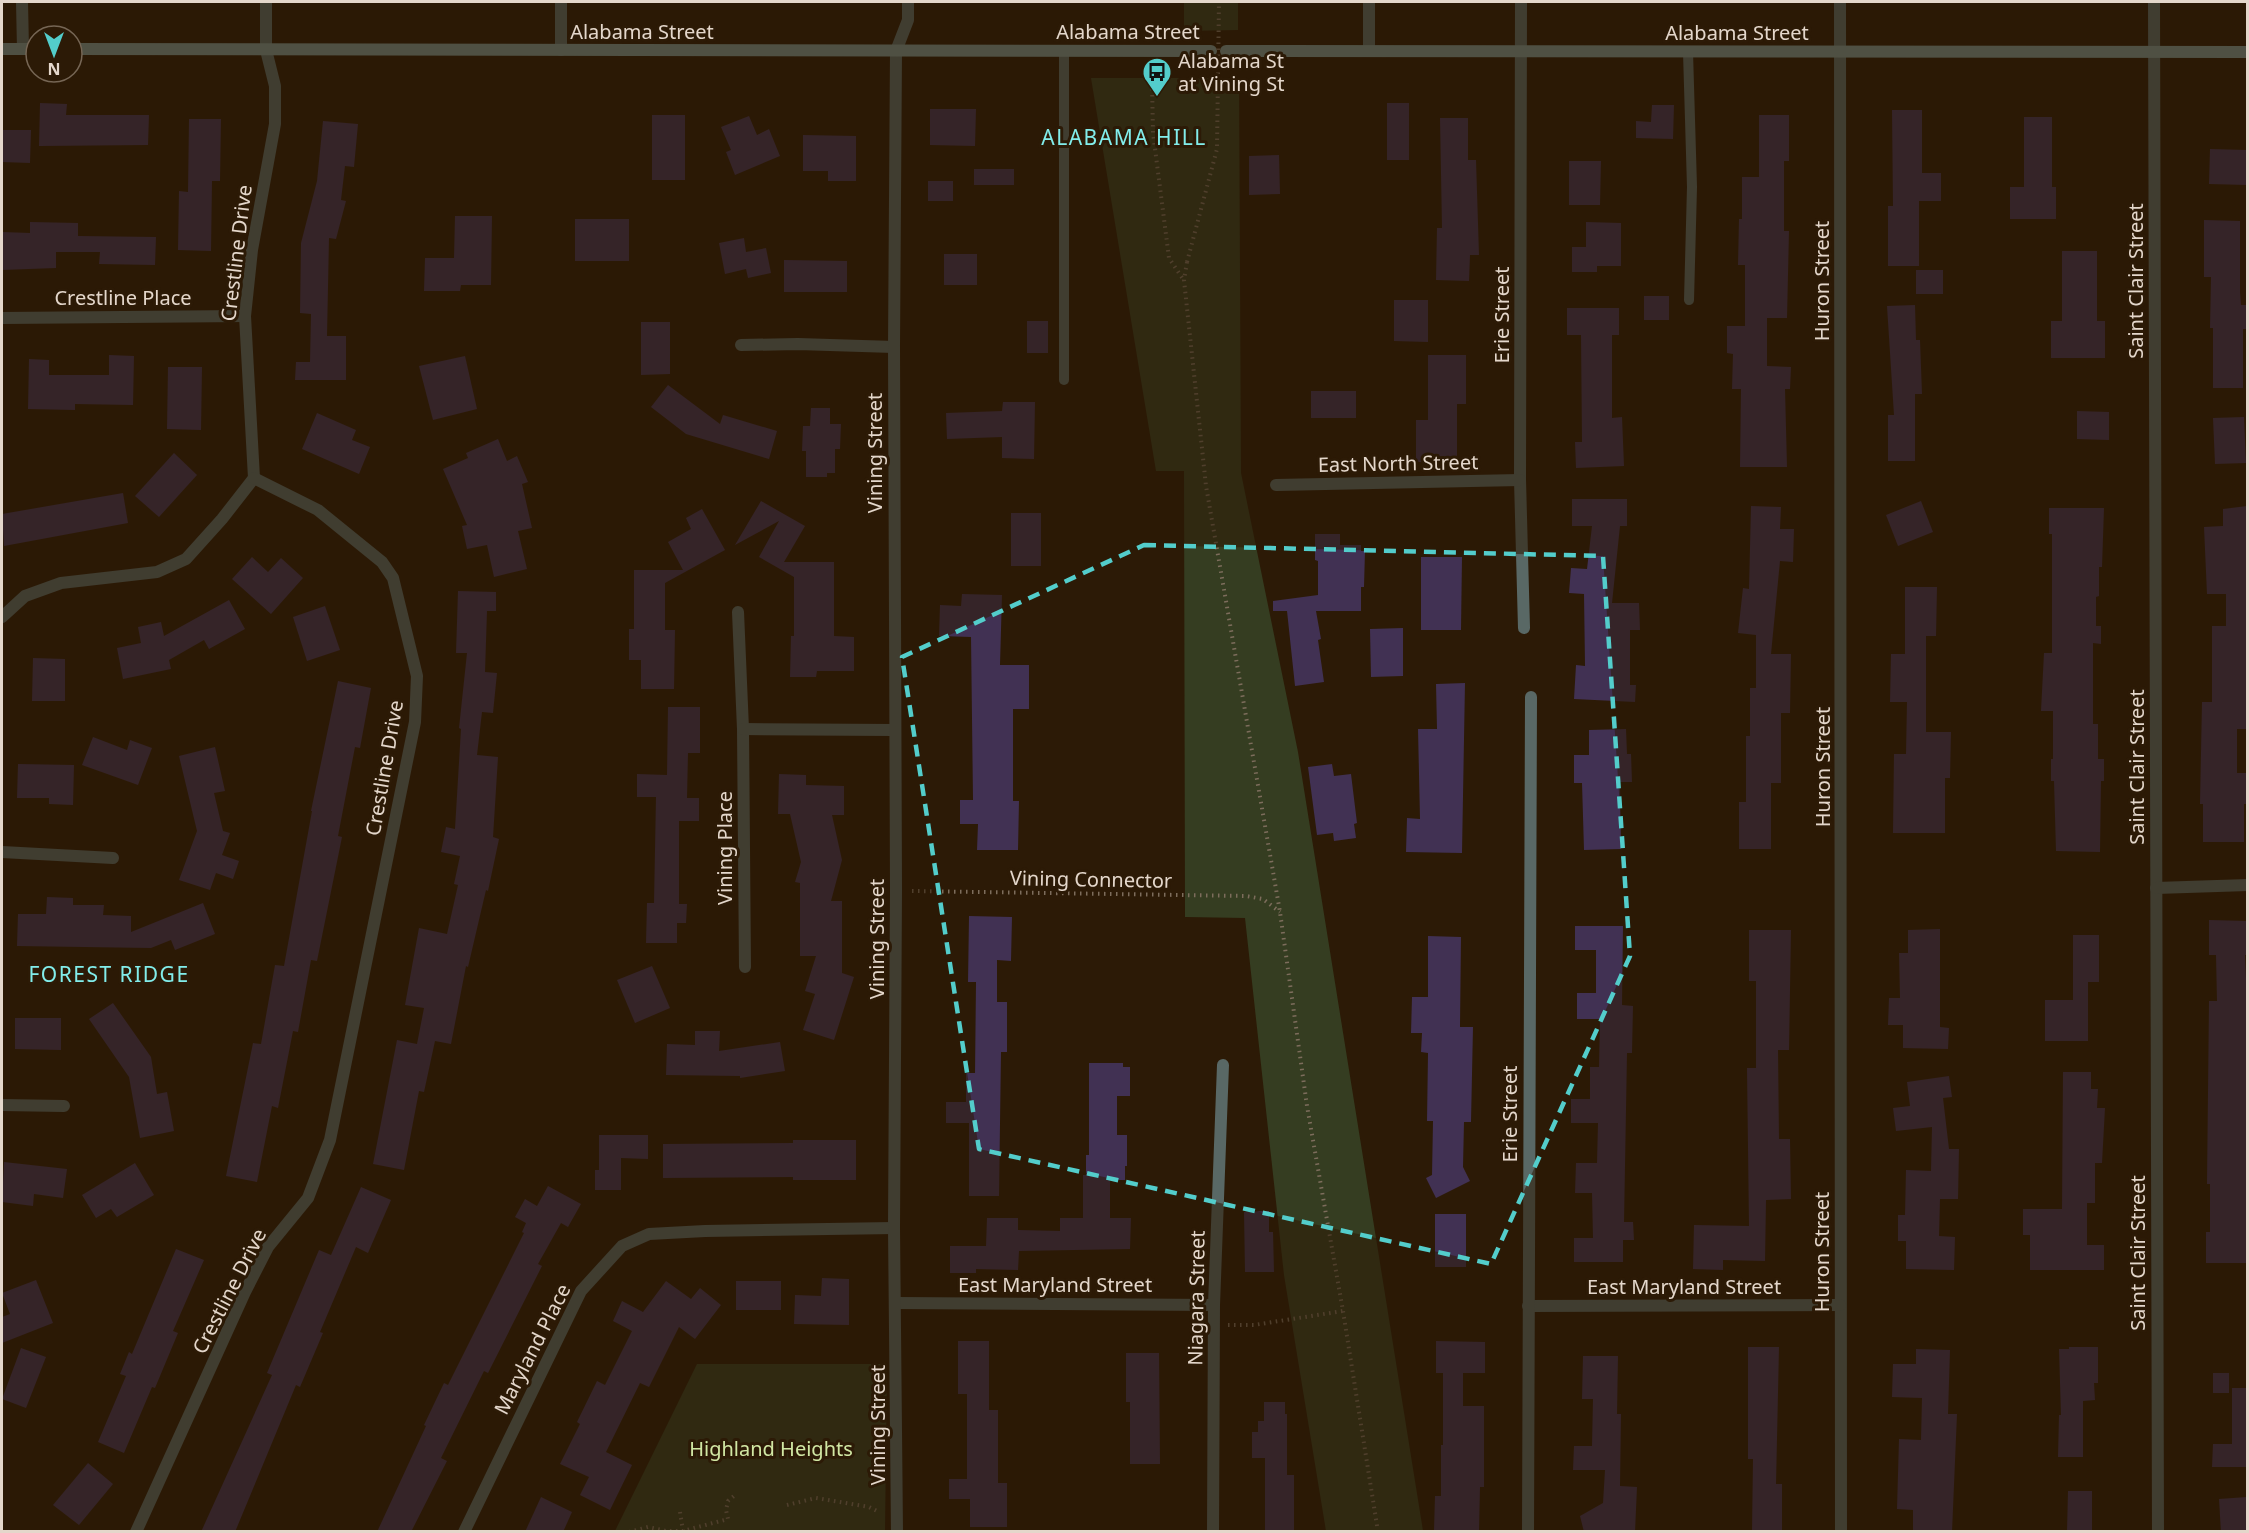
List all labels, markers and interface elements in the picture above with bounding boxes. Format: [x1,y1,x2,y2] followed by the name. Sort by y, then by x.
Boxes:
[570,18,714,45] street label: Alabama Street
[1056,18,1200,45] street label: Alabama Street
[1665,19,1809,46] street label: Alabama Street
[24,24,84,84] north arrow
[1178,47,1284,97] place label: Alabama St at Vining St
[1141,56,1173,98] bus stop icon: Alabama St at Vining St
[47,58,61,80] text: N
[1041,123,1207,151] district label: ALABAMA HILL
[214,183,258,323] street label: Crestline Drive
[2122,203,2149,359] street label: Saint Clair Street
[1808,221,1835,341] street label: Huron Street
[1488,267,1515,363] street label: Erie Street
[54,284,192,311] street label: Crestline Place
[861,393,888,513] street label: Vining Street
[1318,448,1478,478] street label: East North Street
[2123,689,2150,845] street label: Saint Clair Street
[359,698,409,838] street label: Crestline Drive
[1809,707,1836,827] street label: Huron Street
[711,791,738,905] street label: Vining Place
[1010,864,1172,894] street label: Vining Connector
[863,879,890,999] street label: Vining Street
[28,960,190,988] district label: FOREST RIDGE
[1496,1066,1523,1162] street label: Erie Street
[2124,1175,2151,1331] street label: Saint Clair Street
[1808,1192,1835,1312] street label: Huron Street
[186,1224,272,1358] street label: Crestline Drive
[1181,1230,1211,1366] street label: Niagara Street
[958,1271,1152,1298] street label: East Maryland Street
[1587,1273,1781,1300] street label: East Maryland Street
[487,1279,577,1419] street label: Maryland Place
[864,1365,891,1485] street label: Vining Street
[689,1435,853,1462] park label: Highland Heights

